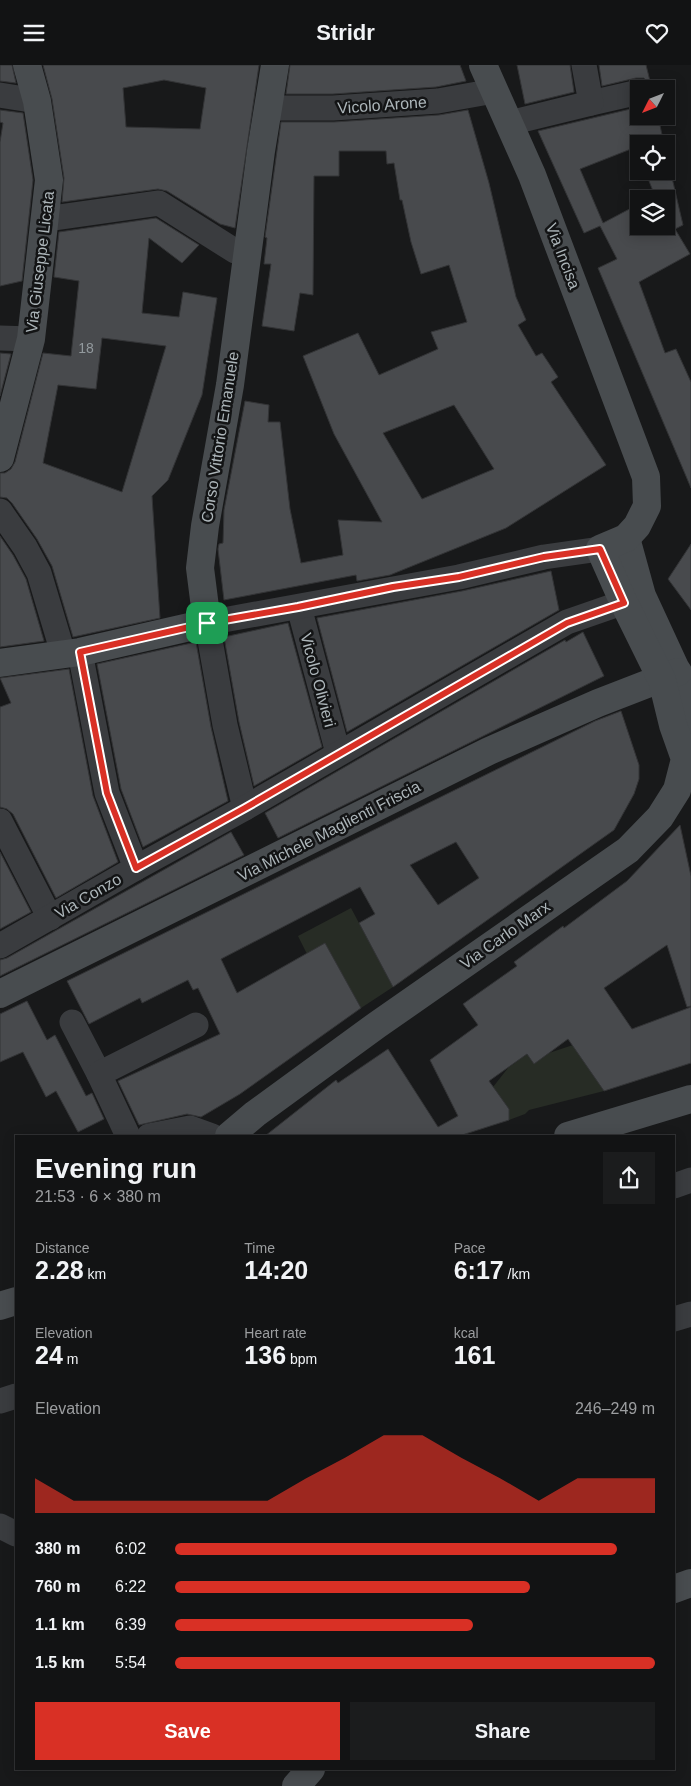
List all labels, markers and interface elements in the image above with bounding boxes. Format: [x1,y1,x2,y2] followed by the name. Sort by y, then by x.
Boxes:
[20,19,48,47] icon: menu
[643,19,671,47] icon: heart
[316,20,375,45] text: Stridr
[630,80,675,125] north arrow
[630,80,675,235] map controls
[337,93,427,117] street label: Vicolo Arone
[630,135,675,180] button: locate
[23,190,57,334] street label: Via Giuseppe Licata
[630,190,675,235] button: layers
[543,221,583,291] street label: Via Incisa
[78,340,94,356] house number: 18
[198,350,242,524] street label: Corso Vittorio Emanuele
[186,602,228,644] pin
[193,609,221,637] icon: arrive
[297,631,339,729] street label: Vicolo Olivieri
[235,777,423,885] street label: Via Michele Maglienti Friscia
[52,870,124,922] street label: Via Conzo
[457,898,553,972] street label: Via Carlo Marx
[603,1152,655,1204] button: share
[35,1153,197,1184] text: Evening run
[35,1188,161,1205] text: 21:53 · 6 × 380 m
[35,1240,89,1256] text: Distance
[244,1240,275,1256] text: Time
[454,1240,486,1256] text: Pace
[35,1256,84,1284] text: 2.28
[244,1256,308,1284] text: 14:20
[454,1256,504,1284] text: 6:17
[84,1266,106,1282] text: km
[504,1266,530,1282] text: /km
[35,1325,93,1341] text: Elevation
[244,1325,307,1341] text: Heart rate
[454,1325,479,1341] text: kcal
[35,1341,63,1369] text: 24
[244,1341,286,1369] text: 136
[454,1341,495,1369] text: 161
[63,1351,78,1367] text: m
[286,1351,317,1367] text: bpm
[35,1400,101,1417] text: Elevation
[575,1400,655,1417] text: 246–249 m
[35,1540,80,1557] text: 380 m
[115,1540,146,1557] text: 6:02
[35,1578,80,1595] text: 760 m
[115,1578,146,1595] text: 6:22
[35,1616,85,1633] text: 1.1 km
[115,1616,146,1633] text: 6:39
[35,1654,85,1671] text: 1.5 km
[115,1654,146,1671] text: 5:54
[35,1702,340,1760] button: Save
[350,1702,655,1760] button: Share

